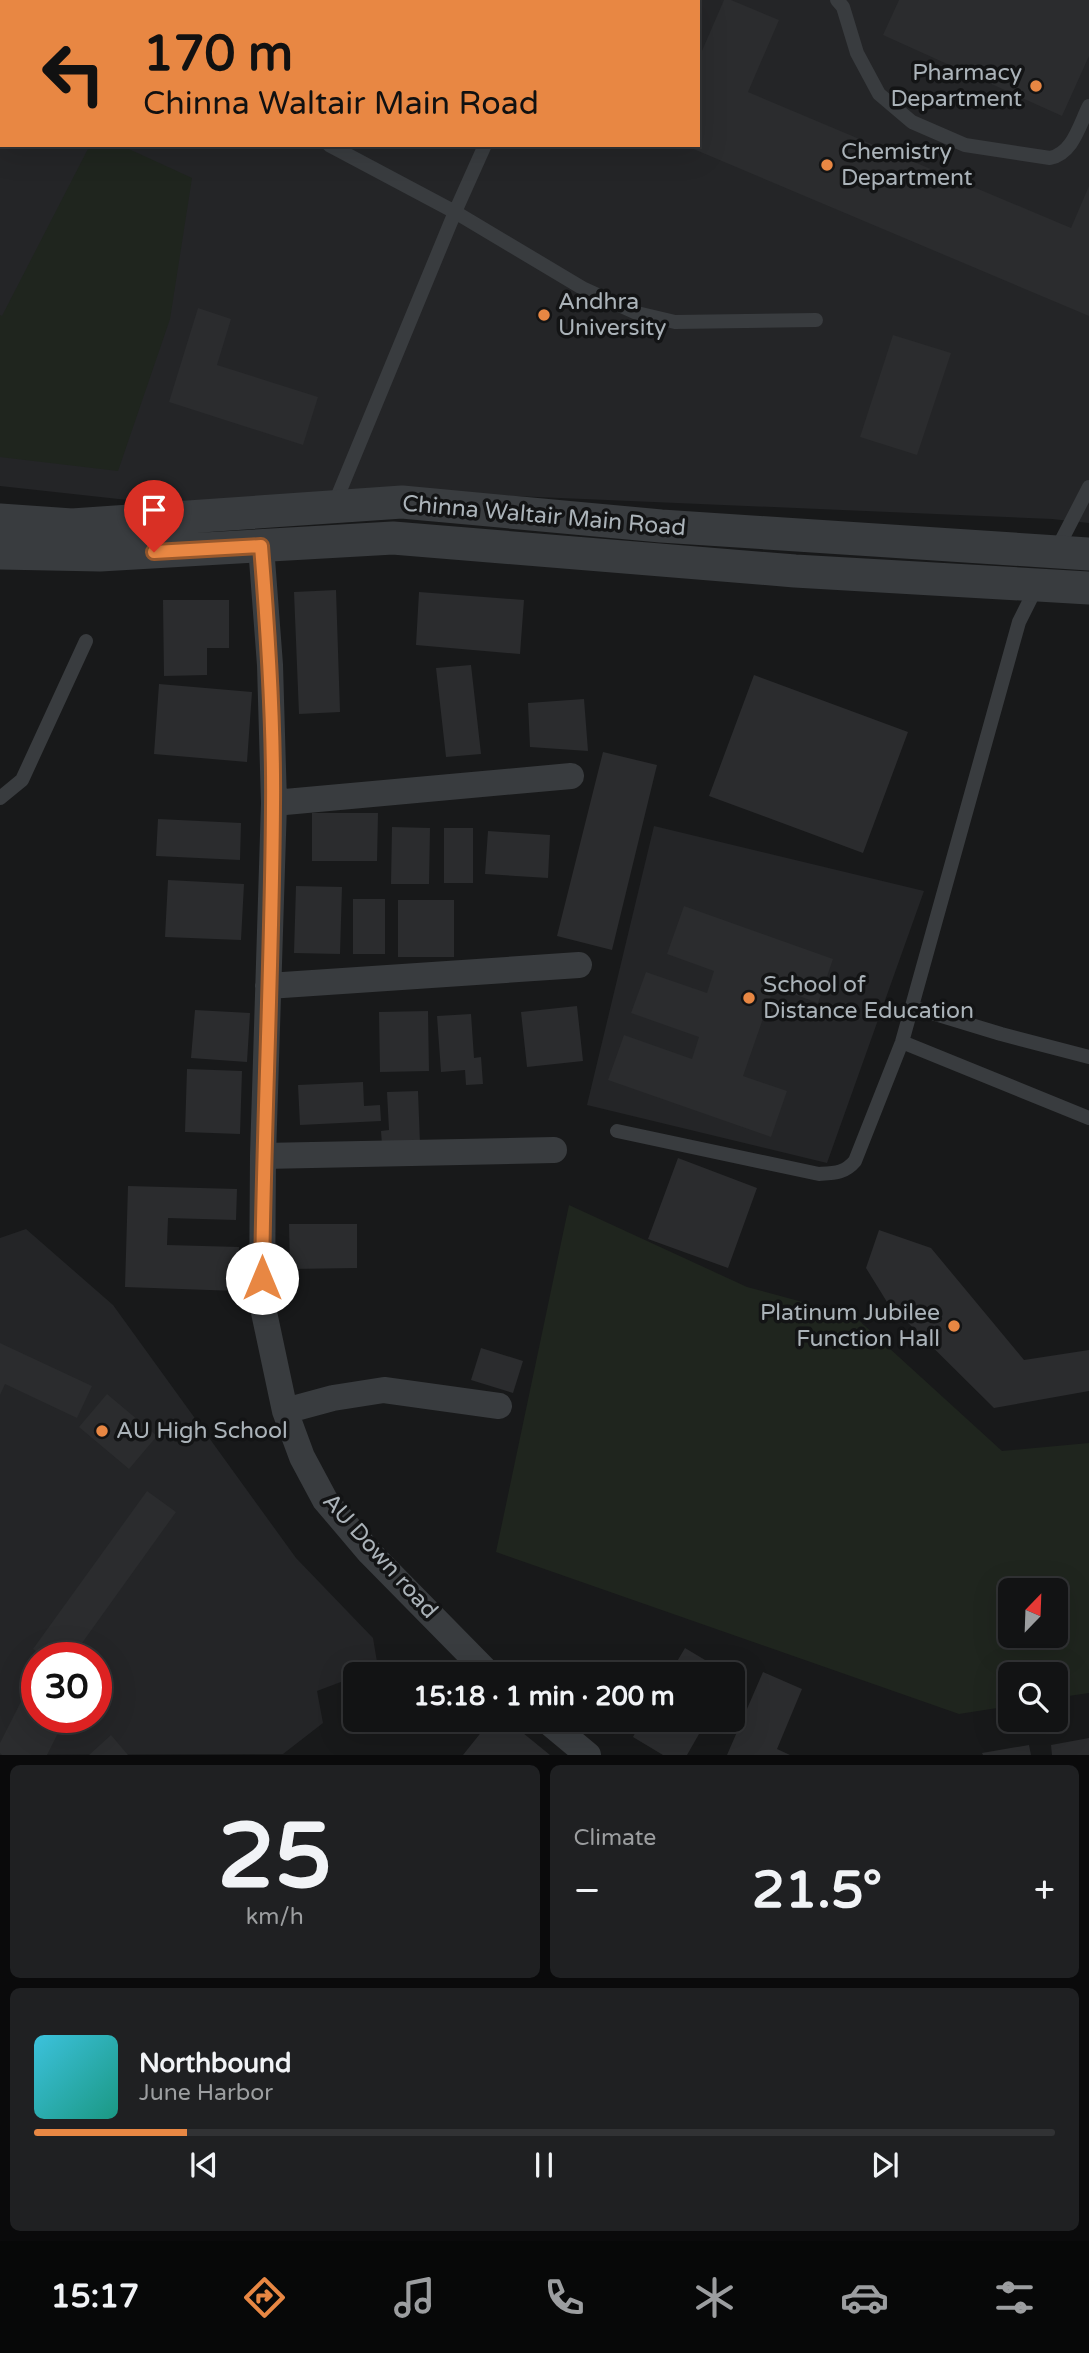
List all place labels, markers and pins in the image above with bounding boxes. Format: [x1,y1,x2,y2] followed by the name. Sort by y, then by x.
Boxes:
[890,59,1022,113] place label: Pharmacy Department
[1028,78,1044,94] marker: Pharmacy Department
[841,138,973,192] place label: Chemistry Department
[819,157,835,173] marker: Chemistry Department
[558,288,666,342] place label: Andhra University
[536,307,552,323] marker: Andhra University
[124,480,184,552] pin
[763,971,974,1025] place label: School of Distance Education
[741,990,757,1006] marker: School of Distance Education
[760,1299,940,1353] place label: Platinum Jubilee Function Hall
[946,1318,962,1334] marker: Platinum Jubilee Function Hall
[116,1417,288,1445] place label: AU High School
[94,1423,110,1439] marker: AU High School

